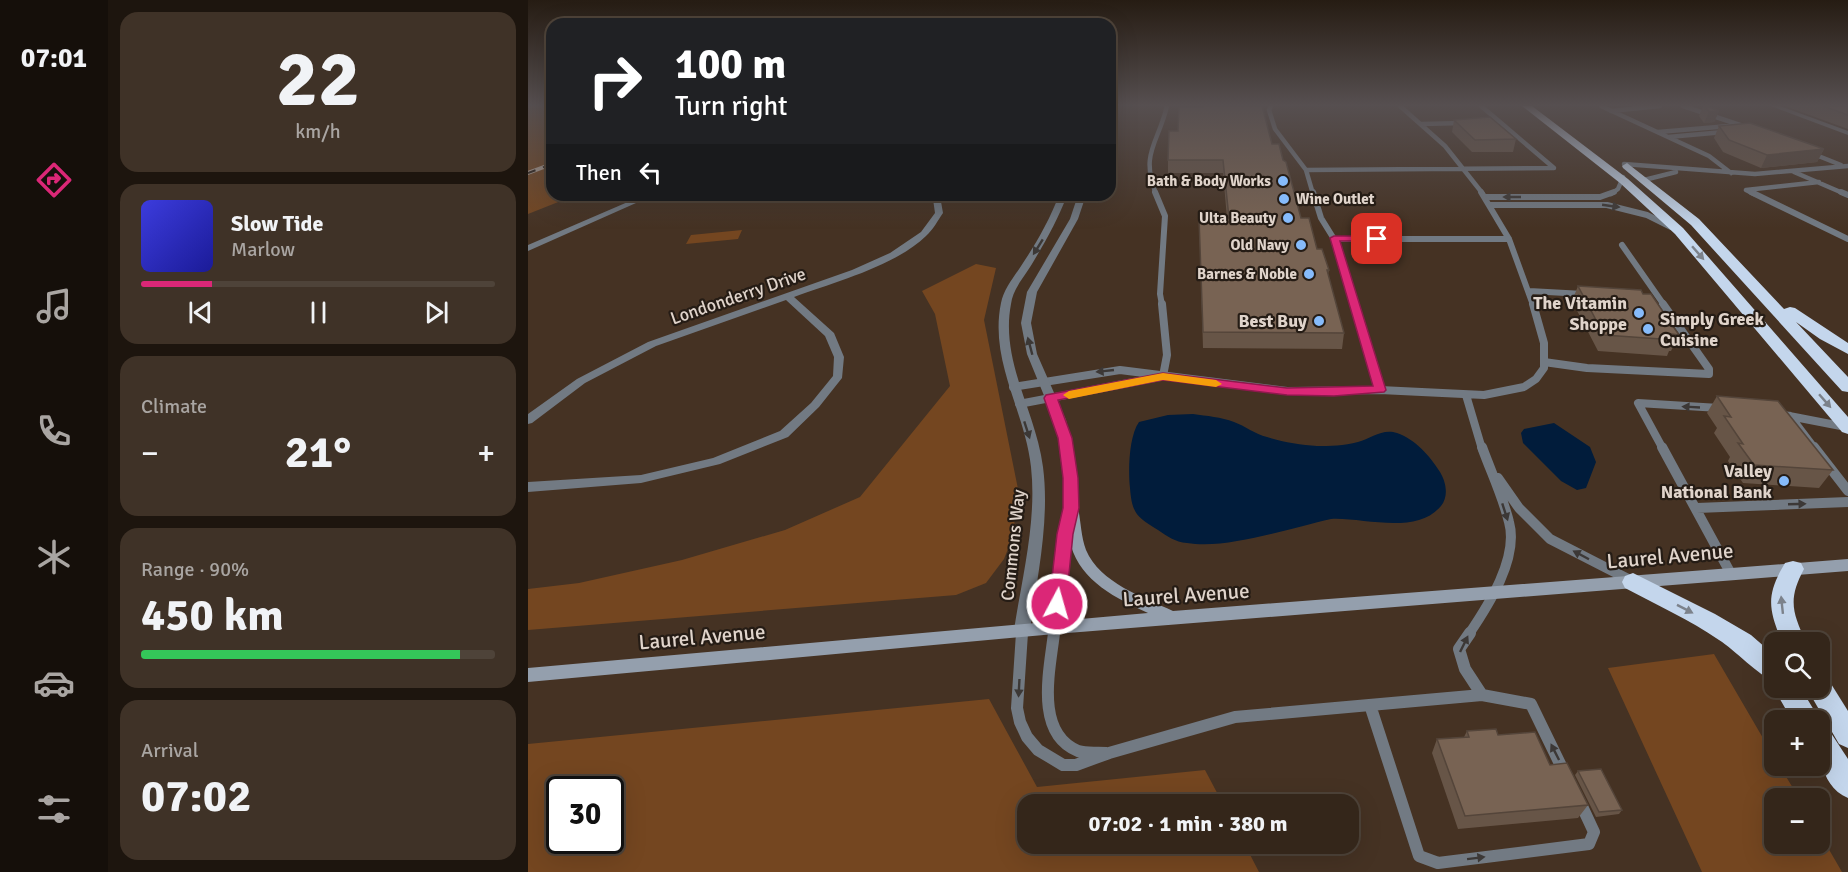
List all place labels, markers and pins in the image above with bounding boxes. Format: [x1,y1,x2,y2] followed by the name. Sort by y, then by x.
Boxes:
[1147,172,1271,190] place label: Bath & Body Works
[1276,174,1290,188] marker: Bath & Body Works
[1296,190,1375,208] place label: Wine Outlet
[1277,192,1291,206] marker: Wine Outlet
[1199,209,1277,227] place label: Ulta Beauty
[1281,211,1295,225] marker: Ulta Beauty
[1351,213,1402,264] pin
[1230,236,1290,254] place label: Old Navy
[1294,238,1308,252] marker: Old Navy
[1197,265,1297,283] place label: Barnes & Noble
[1302,267,1316,281] marker: Barnes & Noble
[1533,292,1627,335] place label: The Vitamin Shoppe
[1632,306,1646,320] marker: The Vitamin Shoppe
[1660,308,1764,351] place label: Simply Greek Cuisine
[1238,310,1307,332] place label: Best Buy
[1312,314,1326,328] marker: Best Buy
[1641,322,1655,336] marker: Simply Greek Cuisine
[1661,460,1773,503] place label: Valley National Bank
[1777,474,1791,488] marker: Valley National Bank

